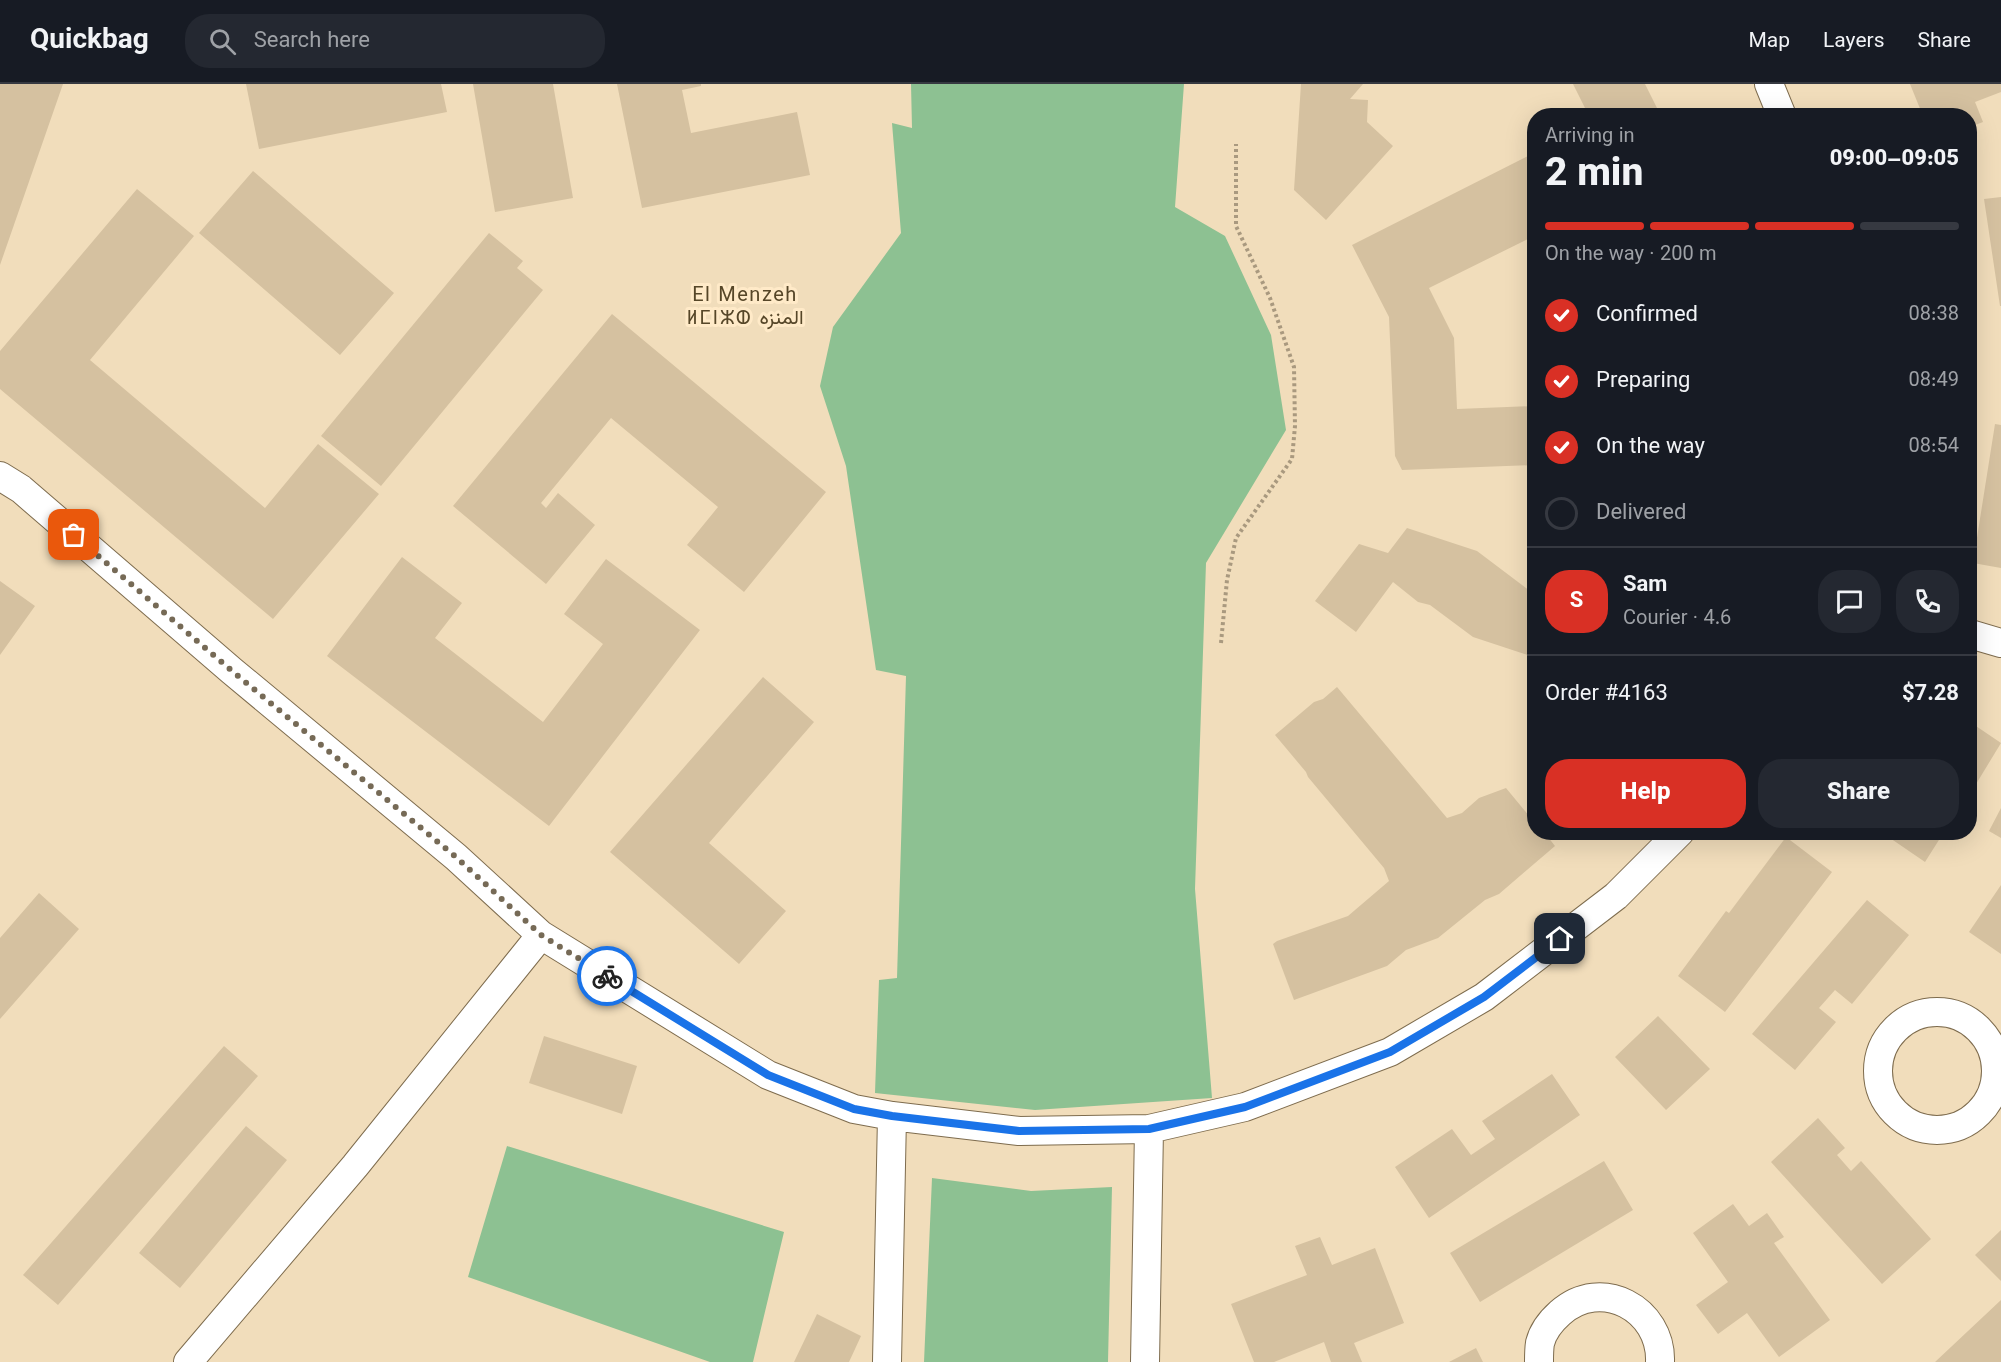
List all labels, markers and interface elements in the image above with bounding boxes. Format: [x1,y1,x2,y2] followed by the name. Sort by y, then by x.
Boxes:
[185,14,605,68] search box
[30,19,149,63] text: Quickbag
[254,24,370,59] text: Search here
[206,25,239,58] icon: search
[1748,25,1790,58] text: Map
[1823,25,1884,58] text: Layers
[1917,25,1971,58] text: Share
[1545,121,1635,153] text: Arriving in
[1830,142,1959,177] text: 09:00–09:05
[1545,145,1643,206] text: 2 min
[1545,239,1717,271] text: On the way · 200 m
[686,280,804,335] district label: El Menzeh ⵍⵎⵏⵣⵀ المنزه
[1596,298,1698,333] text: Confirmed
[1545,299,1578,332] icon: check
[1909,299,1959,331] text: 08:38
[1596,364,1690,399] text: Preparing
[1545,365,1578,398] icon: check
[1909,365,1959,397] text: 08:49
[1596,430,1705,465] text: On the way
[1545,431,1578,464] icon: check
[1909,431,1959,463] text: 08:54
[1596,496,1686,531] text: Delivered
[48,509,99,560] pin
[57,518,90,551] icon: bag
[1623,568,1667,603] text: Sam
[1818,570,1881,633] button: chat
[1896,570,1959,633] button: phone
[1570,584,1583,619] text: S
[1623,603,1731,635] text: Courier · 4.6
[1545,677,1668,712] text: Order #4163
[1902,677,1959,712] text: $7.28
[1545,759,1746,828] button: Help
[1758,759,1959,828] button: Share
[1534,913,1585,964] pin
[1543,922,1576,955] icon: home
[577,946,637,1006] courier
[591,960,624,993] icon: bike

